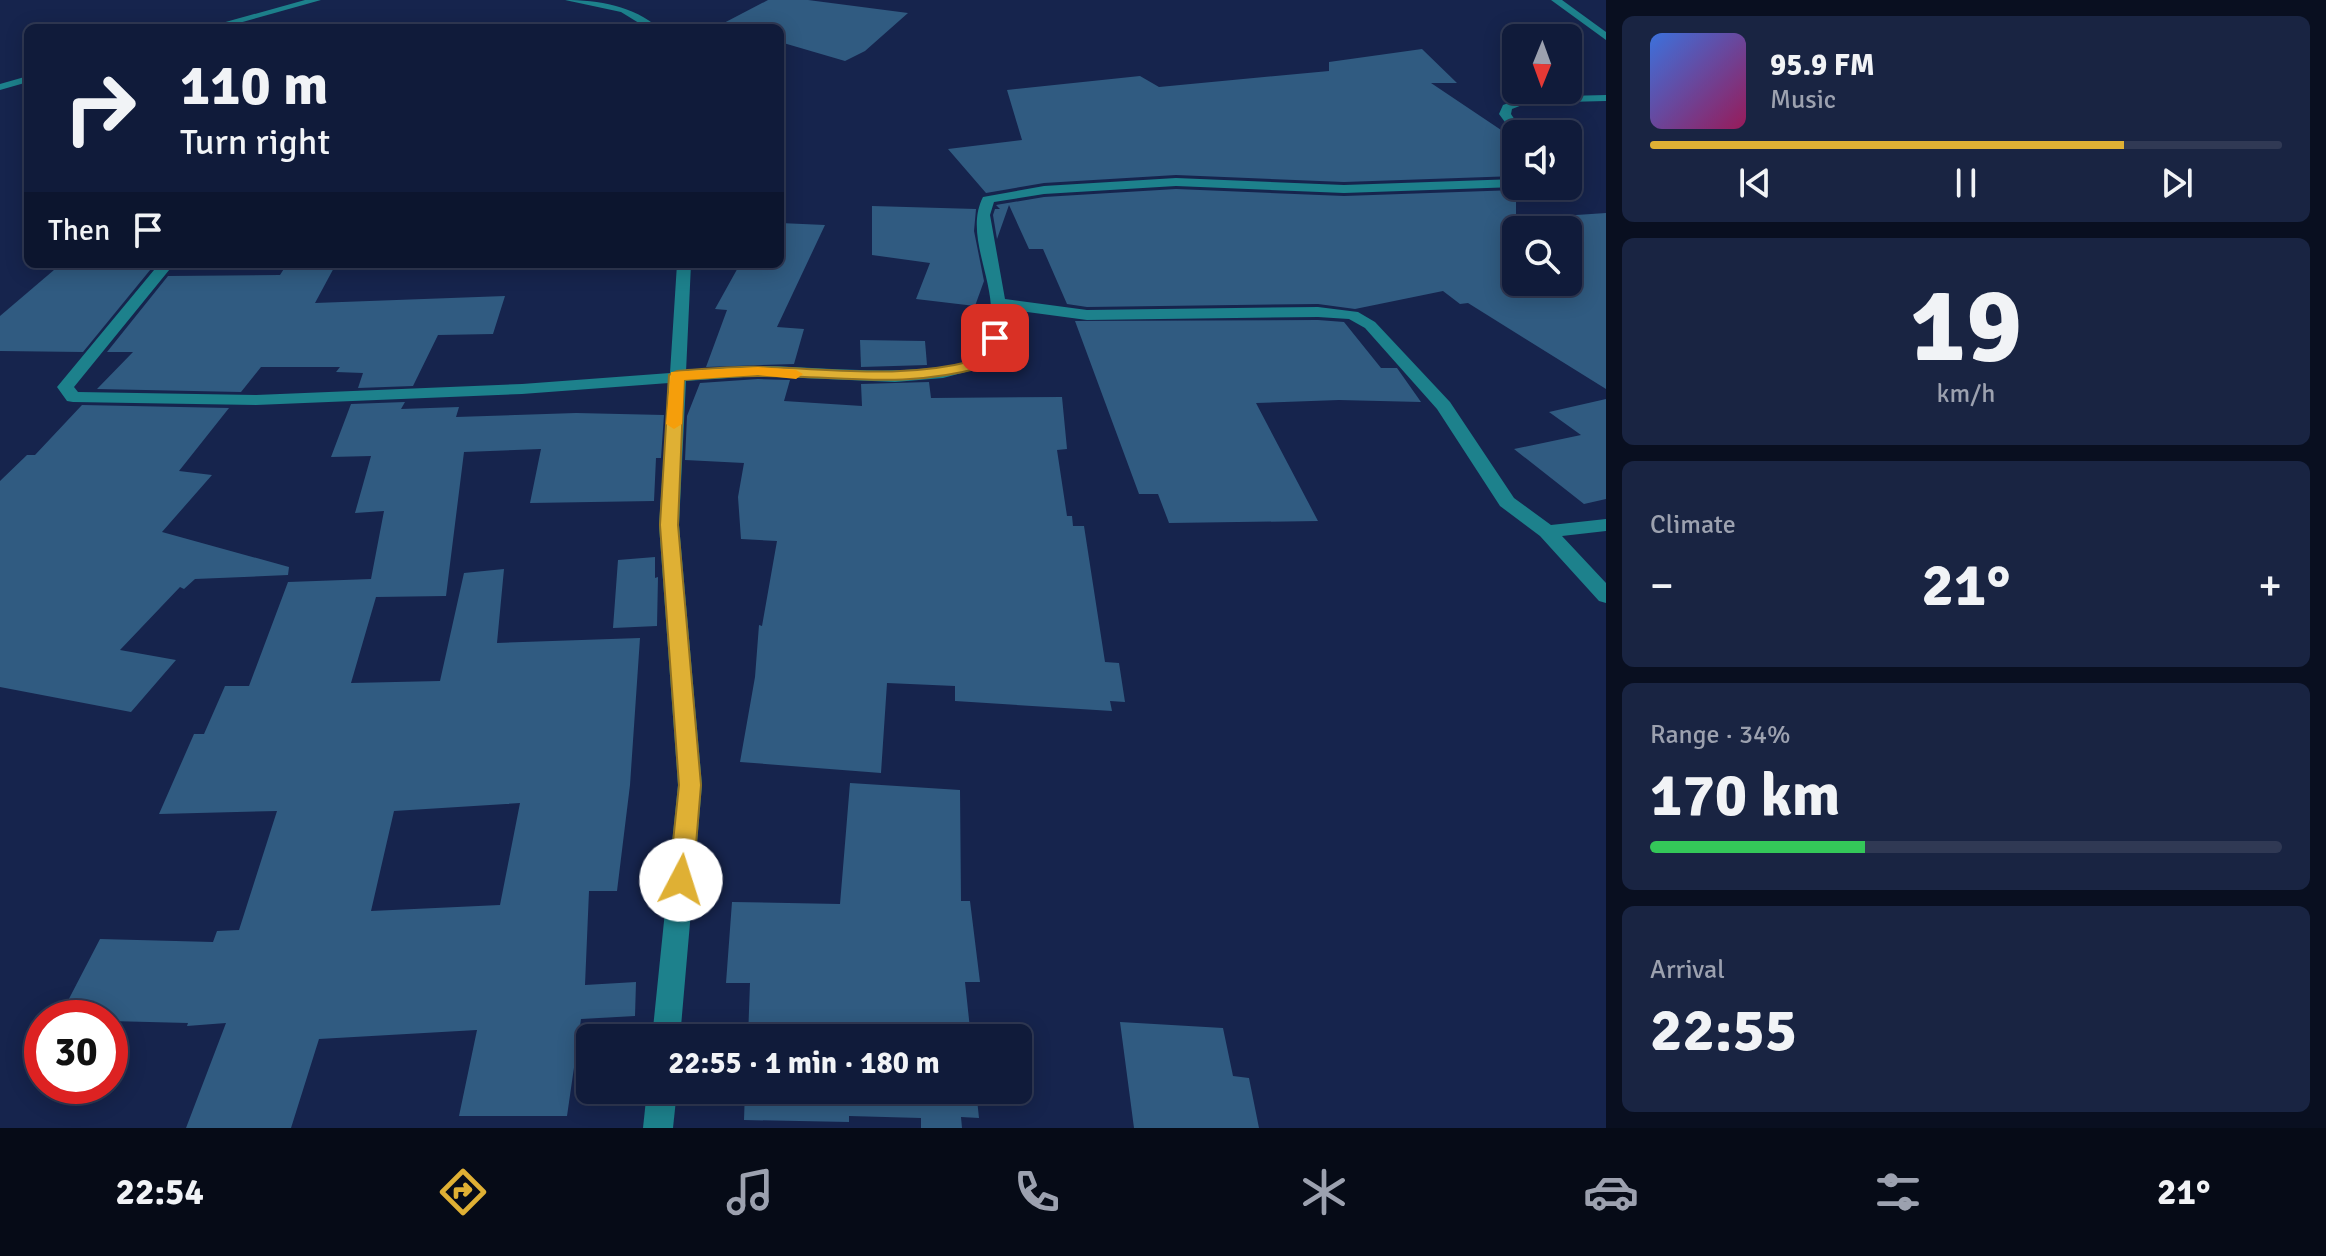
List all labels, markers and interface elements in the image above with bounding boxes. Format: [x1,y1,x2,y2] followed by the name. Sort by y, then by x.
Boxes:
[1502,24,1582,104] north arrow
[1502,24,1582,296] map controls
[1770,47,1875,84] text: 95.9 FM
[180,51,328,120] text: 110 m
[48,56,152,160] icon: right
[1770,84,1836,116] text: Music
[180,120,330,165] text: Turn right
[1502,120,1582,200] button: sound
[1733,161,1777,205] icon: previous
[1944,161,1988,205] icon: pause
[2155,161,2199,205] icon: next
[126,208,170,252] icon: arrive
[48,212,110,249] text: Then
[1502,216,1582,296] button: search
[1910,262,2022,390] text: 19
[961,304,1029,372] pin
[973,316,1017,360] icon: arrive
[1937,378,1995,410] text: km/h
[1650,509,1736,541] text: Climate
[1922,549,2010,623] text: 21°
[1650,559,1674,613] text: −
[2258,559,2282,613] text: +
[1650,719,1791,751] text: Range · 34%
[1650,759,1840,833] text: 170 km
[639,838,723,922] position arrow
[1650,954,1725,986] text: Arrival
[1650,994,1797,1068] text: 22:55
[24,1000,128,1104] speed limit sign: 30
[668,1045,940,1082] text: 22:55 · 1 min · 180 m
[435,1164,491,1220] icon: directions
[722,1164,778,1220] icon: music
[1009,1164,1065,1220] icon: phone
[1296,1164,1352,1220] icon: climate
[1583,1164,1639,1220] icon: car
[1870,1164,1926,1220] icon: filters
[116,1170,204,1215] text: 22:54
[2157,1170,2210,1215] text: 21°

